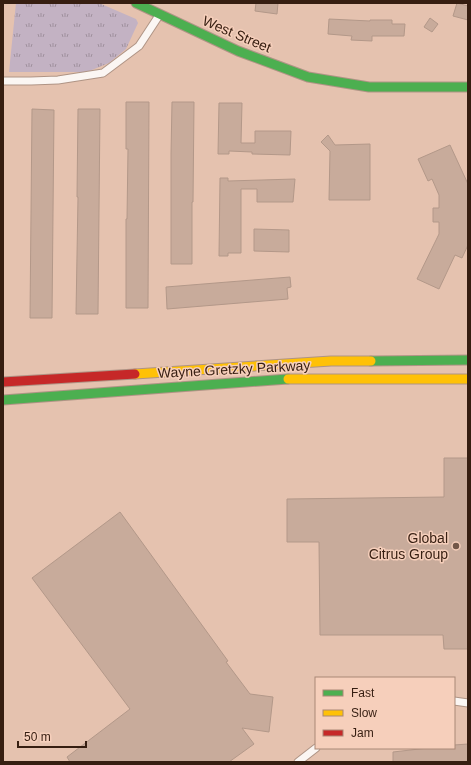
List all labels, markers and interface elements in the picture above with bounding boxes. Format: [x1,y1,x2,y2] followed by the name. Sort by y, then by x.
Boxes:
[200,12,274,56] street label: West Street
[157,357,311,381] street label: Wayne Gretzky Parkway
[369,530,448,562] place label: Global Citrus Group
[451,541,461,551] marker: Global Citrus Group
[315,677,455,749] legend
[351,686,375,700] text: Fast
[351,706,377,720] text: Slow
[18,723,86,749] scale bar
[351,726,374,740] text: Jam
[24,730,51,744] text: 50 m

